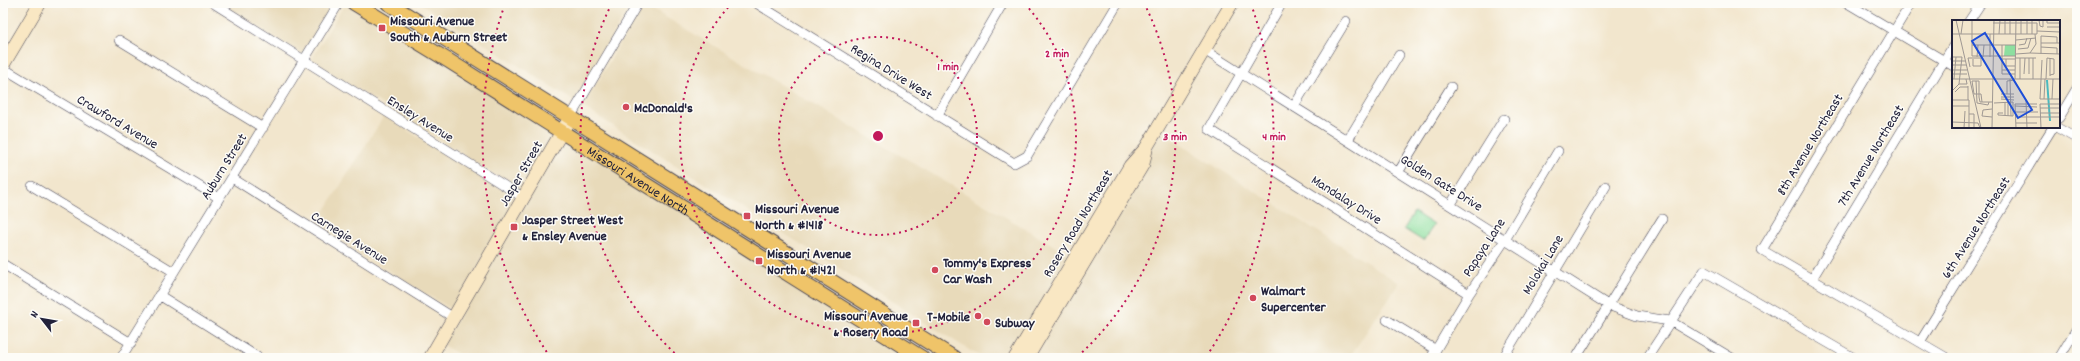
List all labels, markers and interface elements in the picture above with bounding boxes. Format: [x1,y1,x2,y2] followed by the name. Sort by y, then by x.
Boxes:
[390,12,508,48] place label: Missouri Avenue South & Auburn Street
[1952,20,2060,128] inset map
[377,23,387,33] marker: Missouri Avenue South & Auburn Street
[846,39,936,106] street label: Regina Drive West
[1045,46,1069,63] text: 2 min
[937,59,959,76] text: 1 min
[72,90,162,155] street label: Crawford Avenue
[1772,90,1849,200] street label: 8th Avenue Northeast
[383,91,457,148] street label: Ensley Avenue
[634,99,693,119] place label: McDonald's
[1833,101,1910,211] street label: 7th Avenue Northeast
[621,102,631,112] marker: McDonald's
[871,129,885,143] centre of rings
[1163,129,1187,146] text: 3 min
[1262,129,1286,146] text: 4 min
[196,130,253,204] street label: Auburn Street
[495,138,549,210] street label: Jasper Street
[582,142,692,221] street label: Missouri Avenue North
[1396,150,1486,217] street label: Golden Gate Drive
[1039,166,1119,282] street label: Rosery Road Northeast
[1307,171,1385,230] street label: Mandalay Drive
[1937,173,2016,283] street label: 6th Avenue Northeast
[755,200,839,236] place label: Missouri Avenue North & #1418
[306,207,391,270] street label: Carnegie Avenue
[522,211,624,247] place label: Jasper Street West & Ensley Avenue
[742,211,752,221] marker: Missouri Avenue North & #1418
[1458,215,1511,281] street label: Papaya Lane
[509,222,519,232] marker: Jasper Street West & Ensley Avenue
[1518,231,1570,299] street label: Molokai Lane
[767,245,851,281] place label: Missouri Avenue North & #1421
[943,254,1032,290] place label: Tommy's Express Car Wash
[754,256,764,266] marker: Missouri Avenue North & #1421
[930,265,940,275] marker: Tommy's Express Car Wash
[1261,282,1327,318] place label: Walmart Supercenter
[1248,293,1258,303] marker: Walmart Supercenter
[22,299,62,339] north arrow
[824,307,908,343] place label: Missouri Avenue & Rosery Road
[27,308,44,321] text: N
[927,308,970,328] place label: T-Mobile
[973,311,983,321] marker: T-Mobile
[995,314,1036,334] place label: Subway
[982,317,992,327] marker: Subway
[911,318,921,328] marker: Missouri Avenue & Rosery Road

